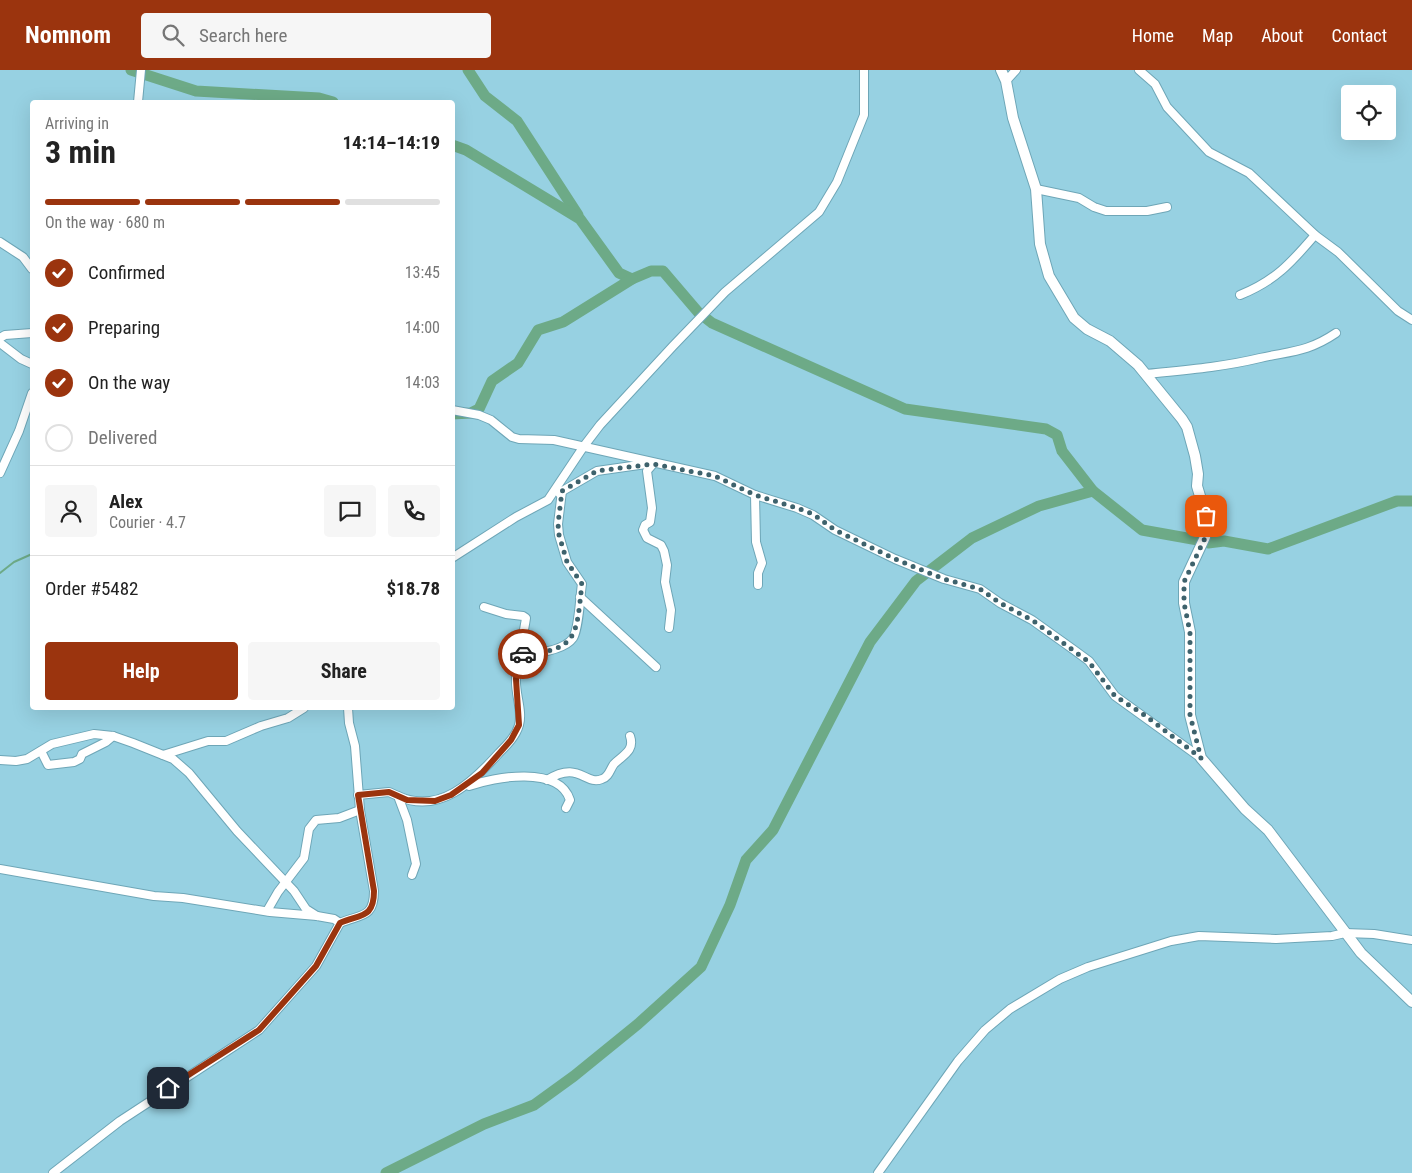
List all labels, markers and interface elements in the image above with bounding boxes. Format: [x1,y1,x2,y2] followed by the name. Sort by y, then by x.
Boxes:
[141,13,491,58] search box
[25,21,111,49] text: Nomnom
[159,21,187,49] icon: search
[199,24,287,47] text: Search here
[1132,25,1174,46] text: Home
[1202,25,1233,46] text: Map
[1261,25,1303,46] text: About
[1331,25,1387,46] text: Contact
[1341,85,1396,140] map controls
[1341,85,1396,140] button: locate
[45,114,109,133] text: Arriving in
[342,131,440,154] text: 14:14–14:19
[45,133,116,171] text: 3 min
[45,213,165,232] text: On the way · 680 m
[45,259,73,287] icon: check
[88,261,165,284] text: Confirmed
[405,263,440,282] text: 13:45
[45,314,73,342] icon: check
[88,316,160,339] text: Preparing
[405,318,440,337] text: 14:00
[45,369,73,397] icon: check
[88,371,170,394] text: On the way
[405,373,440,392] text: 14:03
[88,426,157,449] text: Delivered
[45,485,97,537] button: person
[324,485,376,537] button: chat
[388,485,440,537] button: phone
[109,490,143,513] text: Alex
[1185,495,1227,537] pin
[1192,502,1220,530] icon: bag
[109,513,186,532] text: Courier · 4.7
[45,577,138,600] text: Order #5482
[386,577,440,600] text: $18.78
[498,629,548,679] courier
[509,640,537,668] icon: car
[45,642,238,700] button: Help
[248,642,440,700] button: Share
[147,1067,189,1109] pin
[154,1074,182,1102] icon: home

